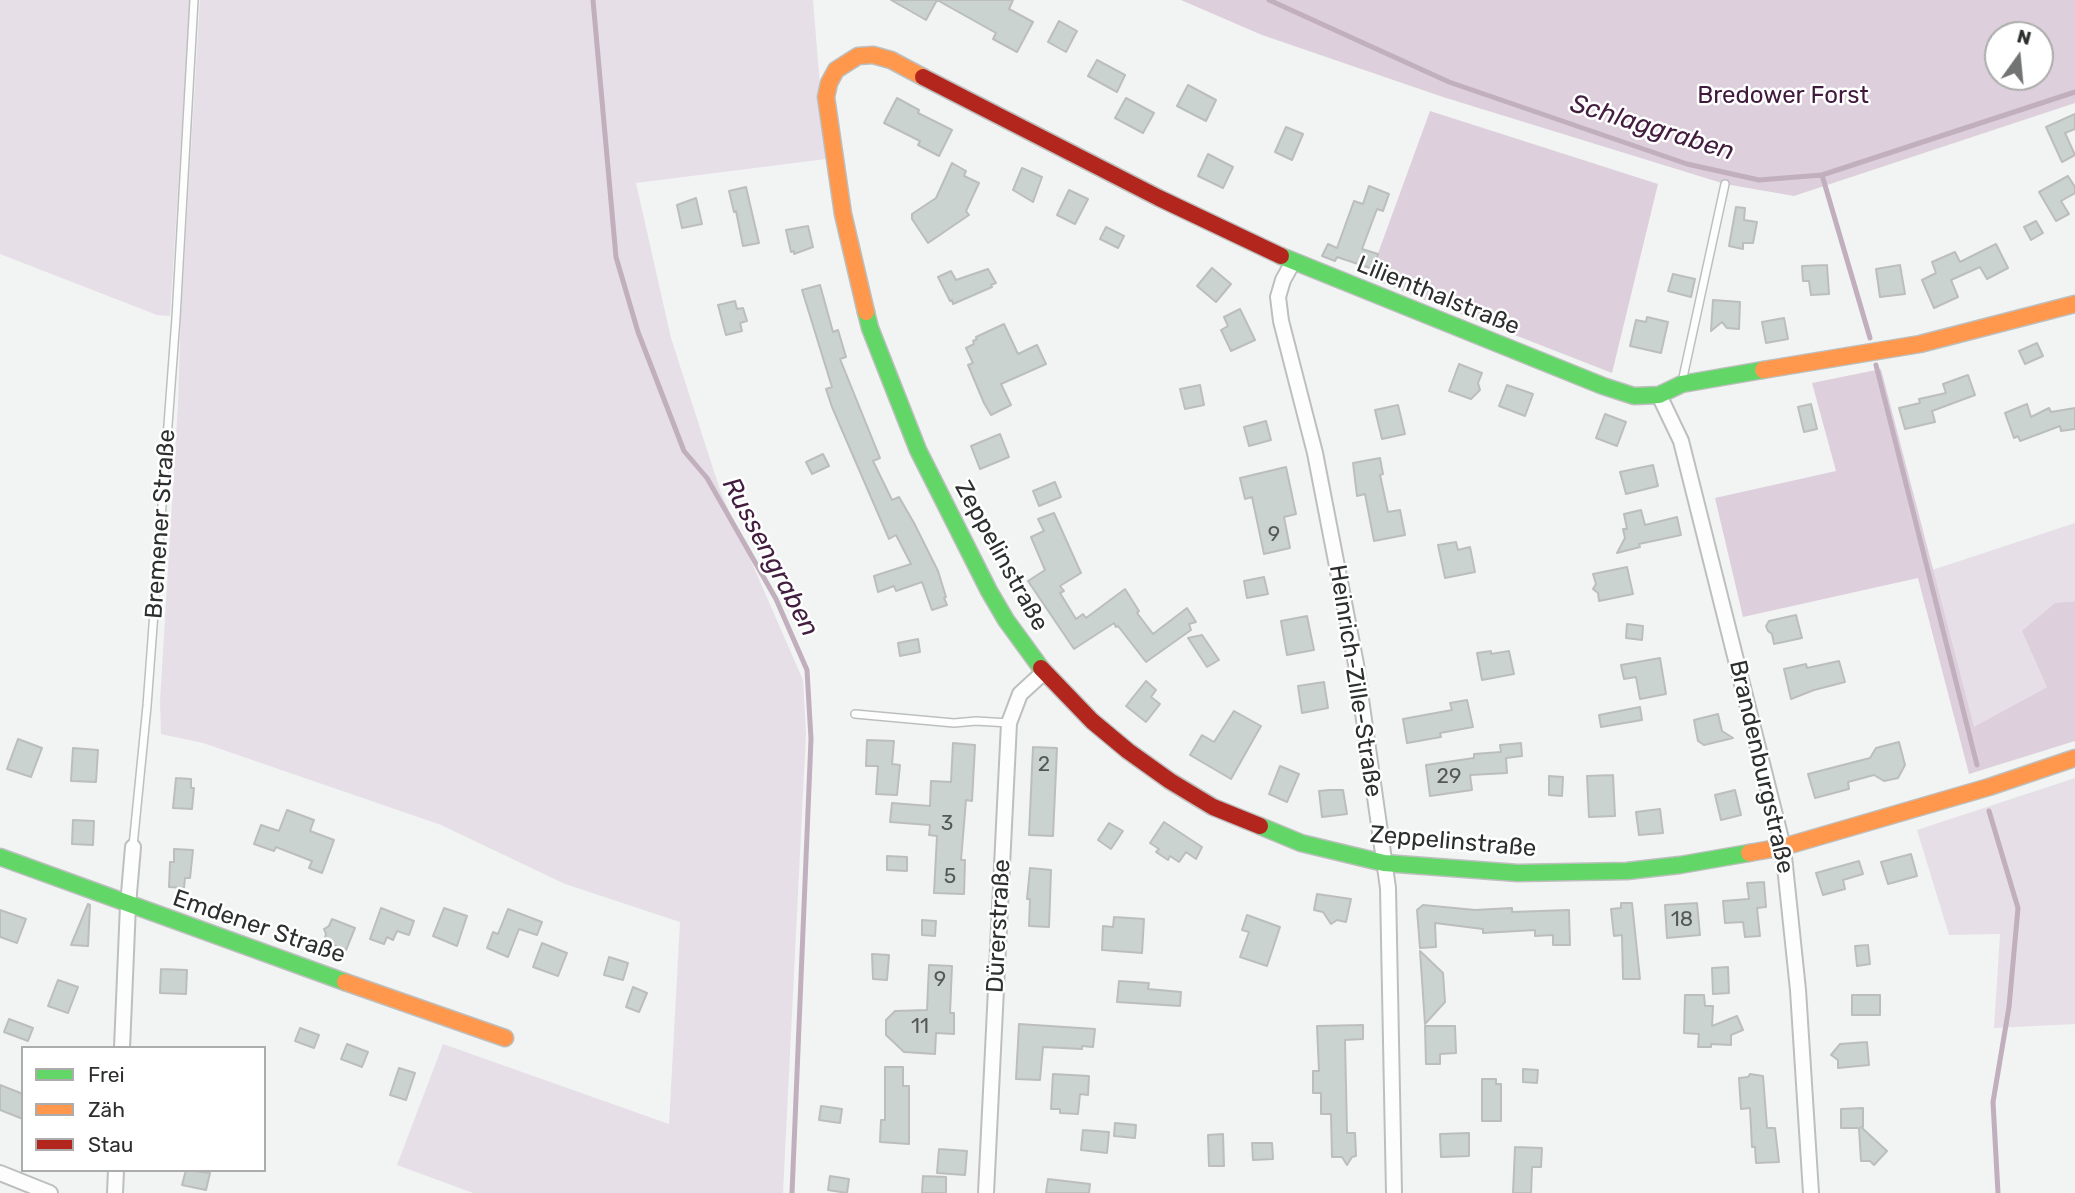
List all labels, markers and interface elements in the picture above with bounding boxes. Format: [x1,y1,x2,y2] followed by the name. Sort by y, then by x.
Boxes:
[1984,21,2054,91] north arrow
[2014,24,2034,50] text: N
[1697,82,1869,110] park label: Bredower Forst
[1566,88,1738,168] water label: Schlaggraben
[1352,250,1524,342] street label: Lilienthalstraße
[140,428,182,620] street label: Bremener Straße
[715,472,825,642] water label: Russengraben
[948,476,1054,636] street label: Zeppelinstraße
[1268,522,1280,548] house number: 9
[1322,563,1388,799] street label: Heinrich-Zille-Straße
[1722,657,1800,877] street label: Brandenburgstraße
[1038,752,1050,778] house number: 2
[1437,764,1461,790] house number: 29
[941,811,953,837] house number: 3
[1369,820,1537,864] street label: Zeppelinstraße
[981,858,1017,994] street label: Dürerstraße
[944,864,956,890] house number: 5
[169,884,349,970] street label: Emdener Straße
[1671,907,1693,933] house number: 18
[934,967,946,993] house number: 9
[911,1014,929,1040] house number: 11
[21,1046,266,1172] legend
[88,1062,125,1087] text: Frei
[88,1097,125,1122] text: Zäh
[88,1132,134,1157] text: Stau

